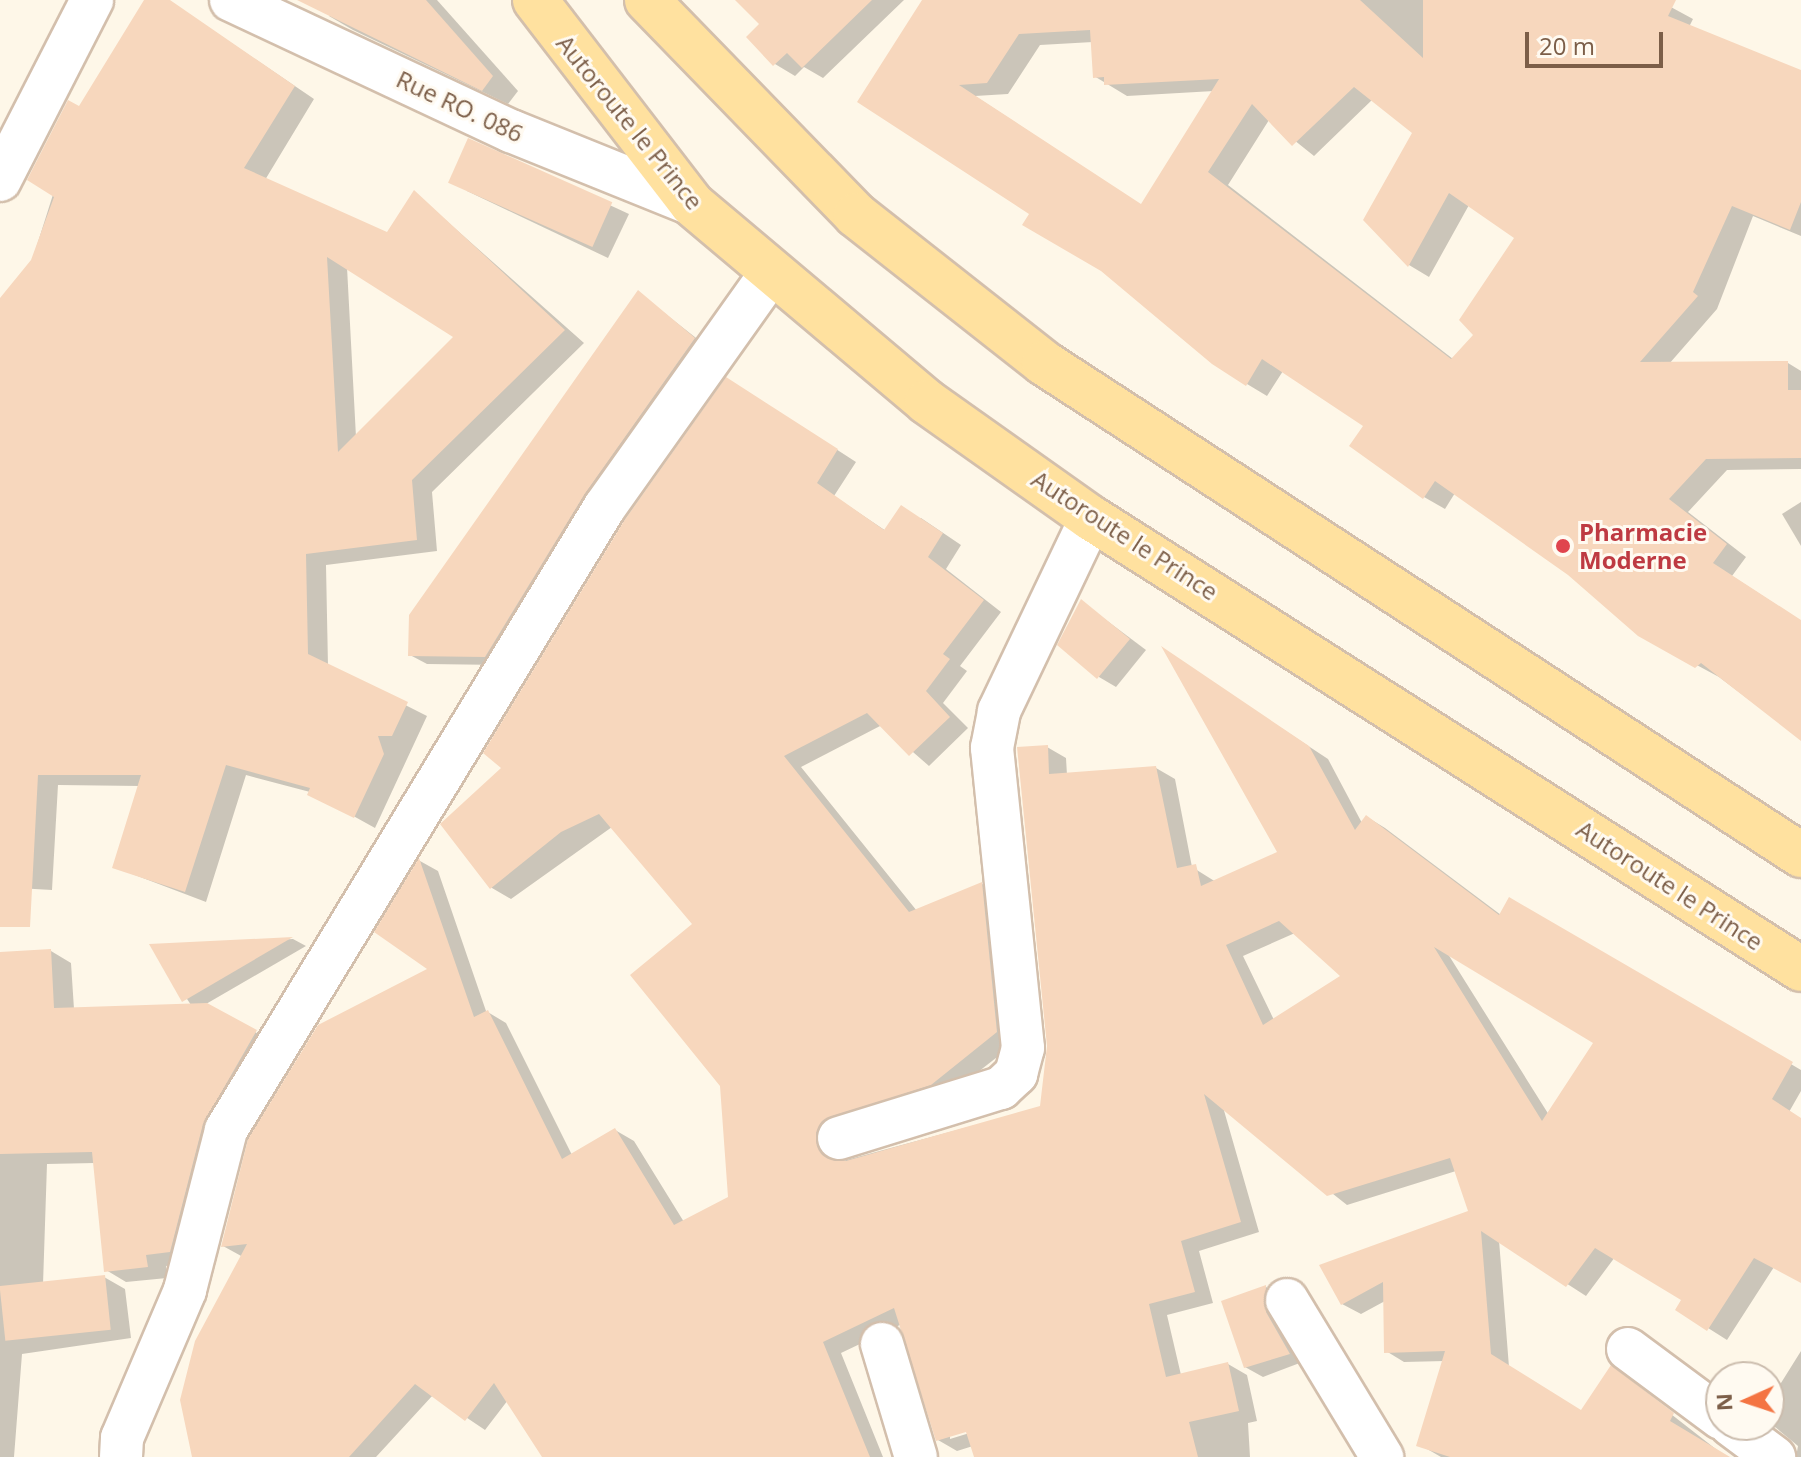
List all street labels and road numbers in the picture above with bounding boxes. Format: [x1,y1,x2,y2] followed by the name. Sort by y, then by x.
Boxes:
[551,29,709,215] street label: Autoroute le Prince
[392,64,528,148] street label: Rue RO. 086
[1027,464,1223,606] street label: Autoroute le Prince
[1572,814,1768,956] street label: Autoroute le Prince

